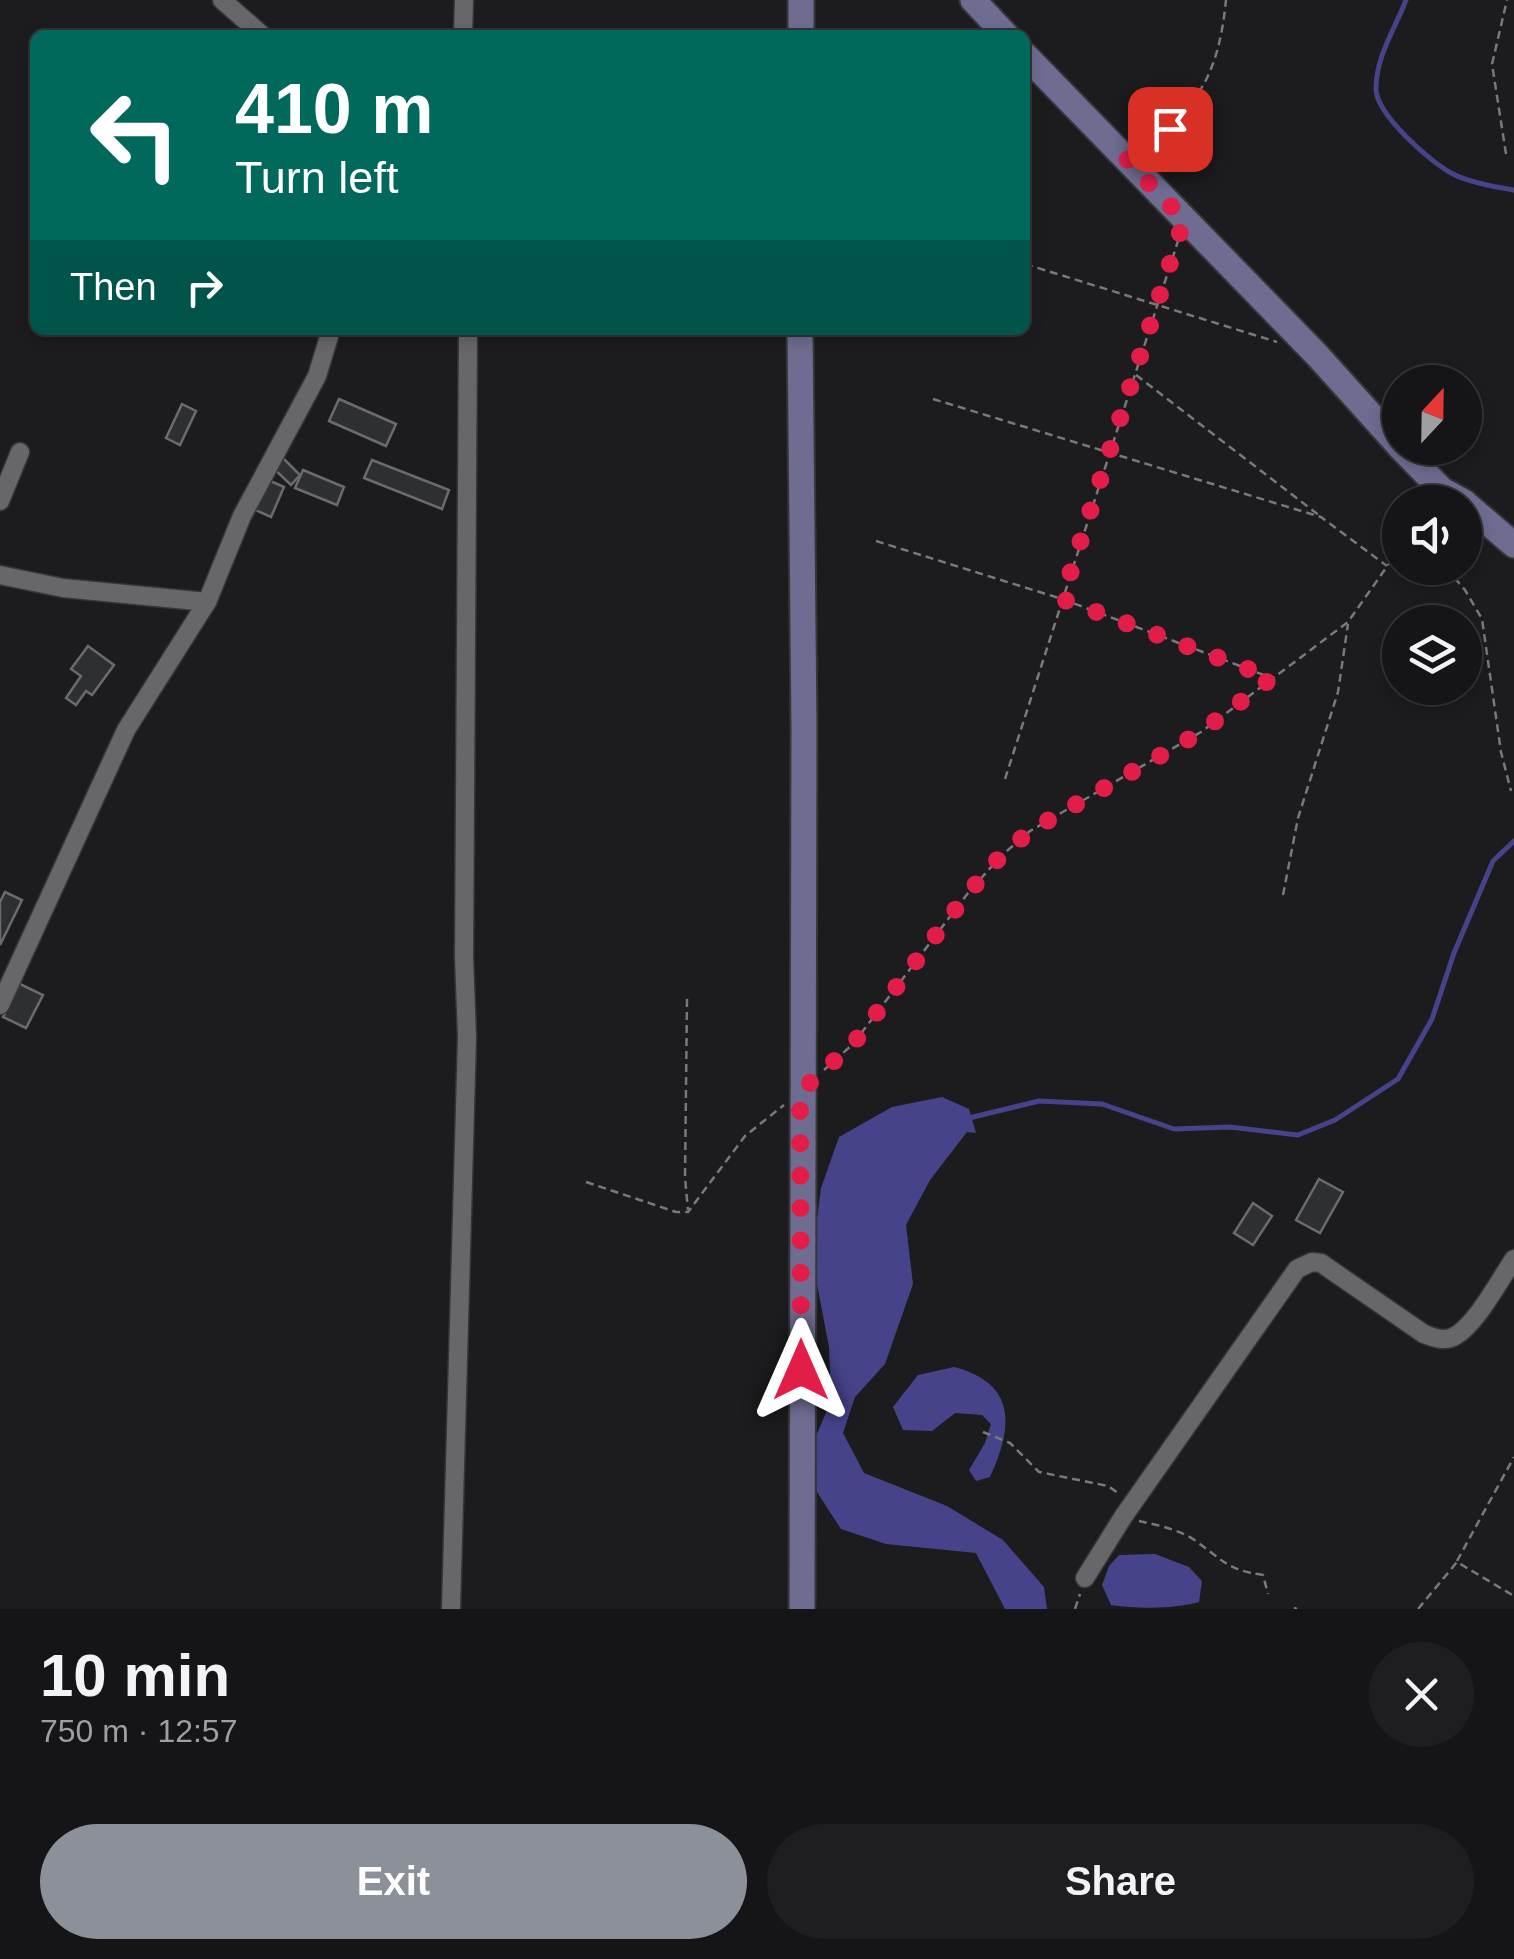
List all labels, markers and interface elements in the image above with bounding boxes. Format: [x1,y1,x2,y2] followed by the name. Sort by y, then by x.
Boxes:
[70,70,200,200] icon: left
[235,70,433,148] text: 410 m
[1128,87,1213,172] pin
[1143,102,1198,157] icon: arrive
[235,152,398,203] text: Turn left
[177,260,232,315] icon: right
[70,266,157,308] text: Then
[1382,365,1482,465] north arrow
[1382,365,1482,705] map controls
[1382,485,1482,585] button: sound
[1382,605,1482,705] button: layers
[749,1318,853,1422] position arrow
[40,1642,230,1709] text: 10 min
[1369,1642,1474,1747] button: close
[40,1713,237,1749] text: 750 m · 12:57
[40,1824,747,1939] button: Exit
[767,1824,1474,1939] button: Share

